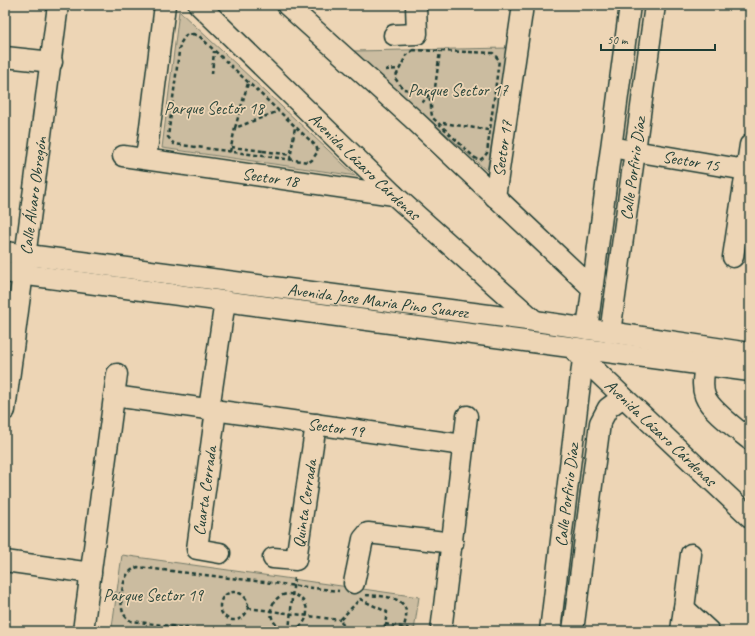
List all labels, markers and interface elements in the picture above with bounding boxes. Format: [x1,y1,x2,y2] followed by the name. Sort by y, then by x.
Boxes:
[601,26,715,52] scale bar
[607,32,629,48] text: 50 m
[408,80,509,101] park label: Parque Sector 17
[164,98,266,119] park label: Parque Sector 18
[305,108,426,225] street label: Avenida Lázaro Cárdenas
[615,114,650,221] street label: Calle Porfirio Díaz
[488,118,517,178] street label: Sector 17
[15,134,51,256] street label: Calle Álvaro Obregón
[661,146,722,176] street label: Sector 15
[241,163,302,192] street label: Sector 18
[286,278,471,323] street label: Avenida Jose Maria Pino Suarez
[601,375,723,492] street label: Avenida Lázaro Cárdenas
[306,413,367,442] street label: Sector 19
[550,441,583,548] street label: Calle Porfirio Díaz
[188,443,222,537] street label: Cuarta Cerrada
[287,456,321,549] street label: Quinta Cerrada
[103,585,204,606] park label: Parque Sector 19

